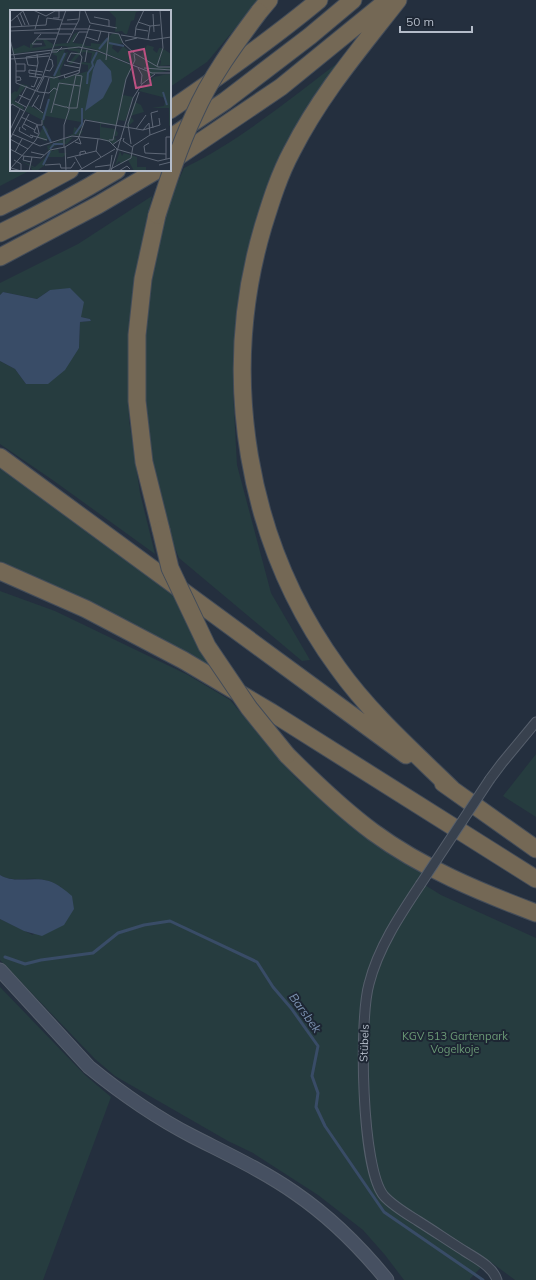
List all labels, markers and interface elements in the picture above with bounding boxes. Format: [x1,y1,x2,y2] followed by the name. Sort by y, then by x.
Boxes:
[400,8,472,34] scale bar
[10,10,171,171] inset map
[406,14,434,29] text: 50 m
[286,990,325,1036] water label: Barsbek
[356,1024,372,1062] street label: Stübels
[402,1029,508,1056] park label: KGV 513 Gartenpark Vogelkoje

